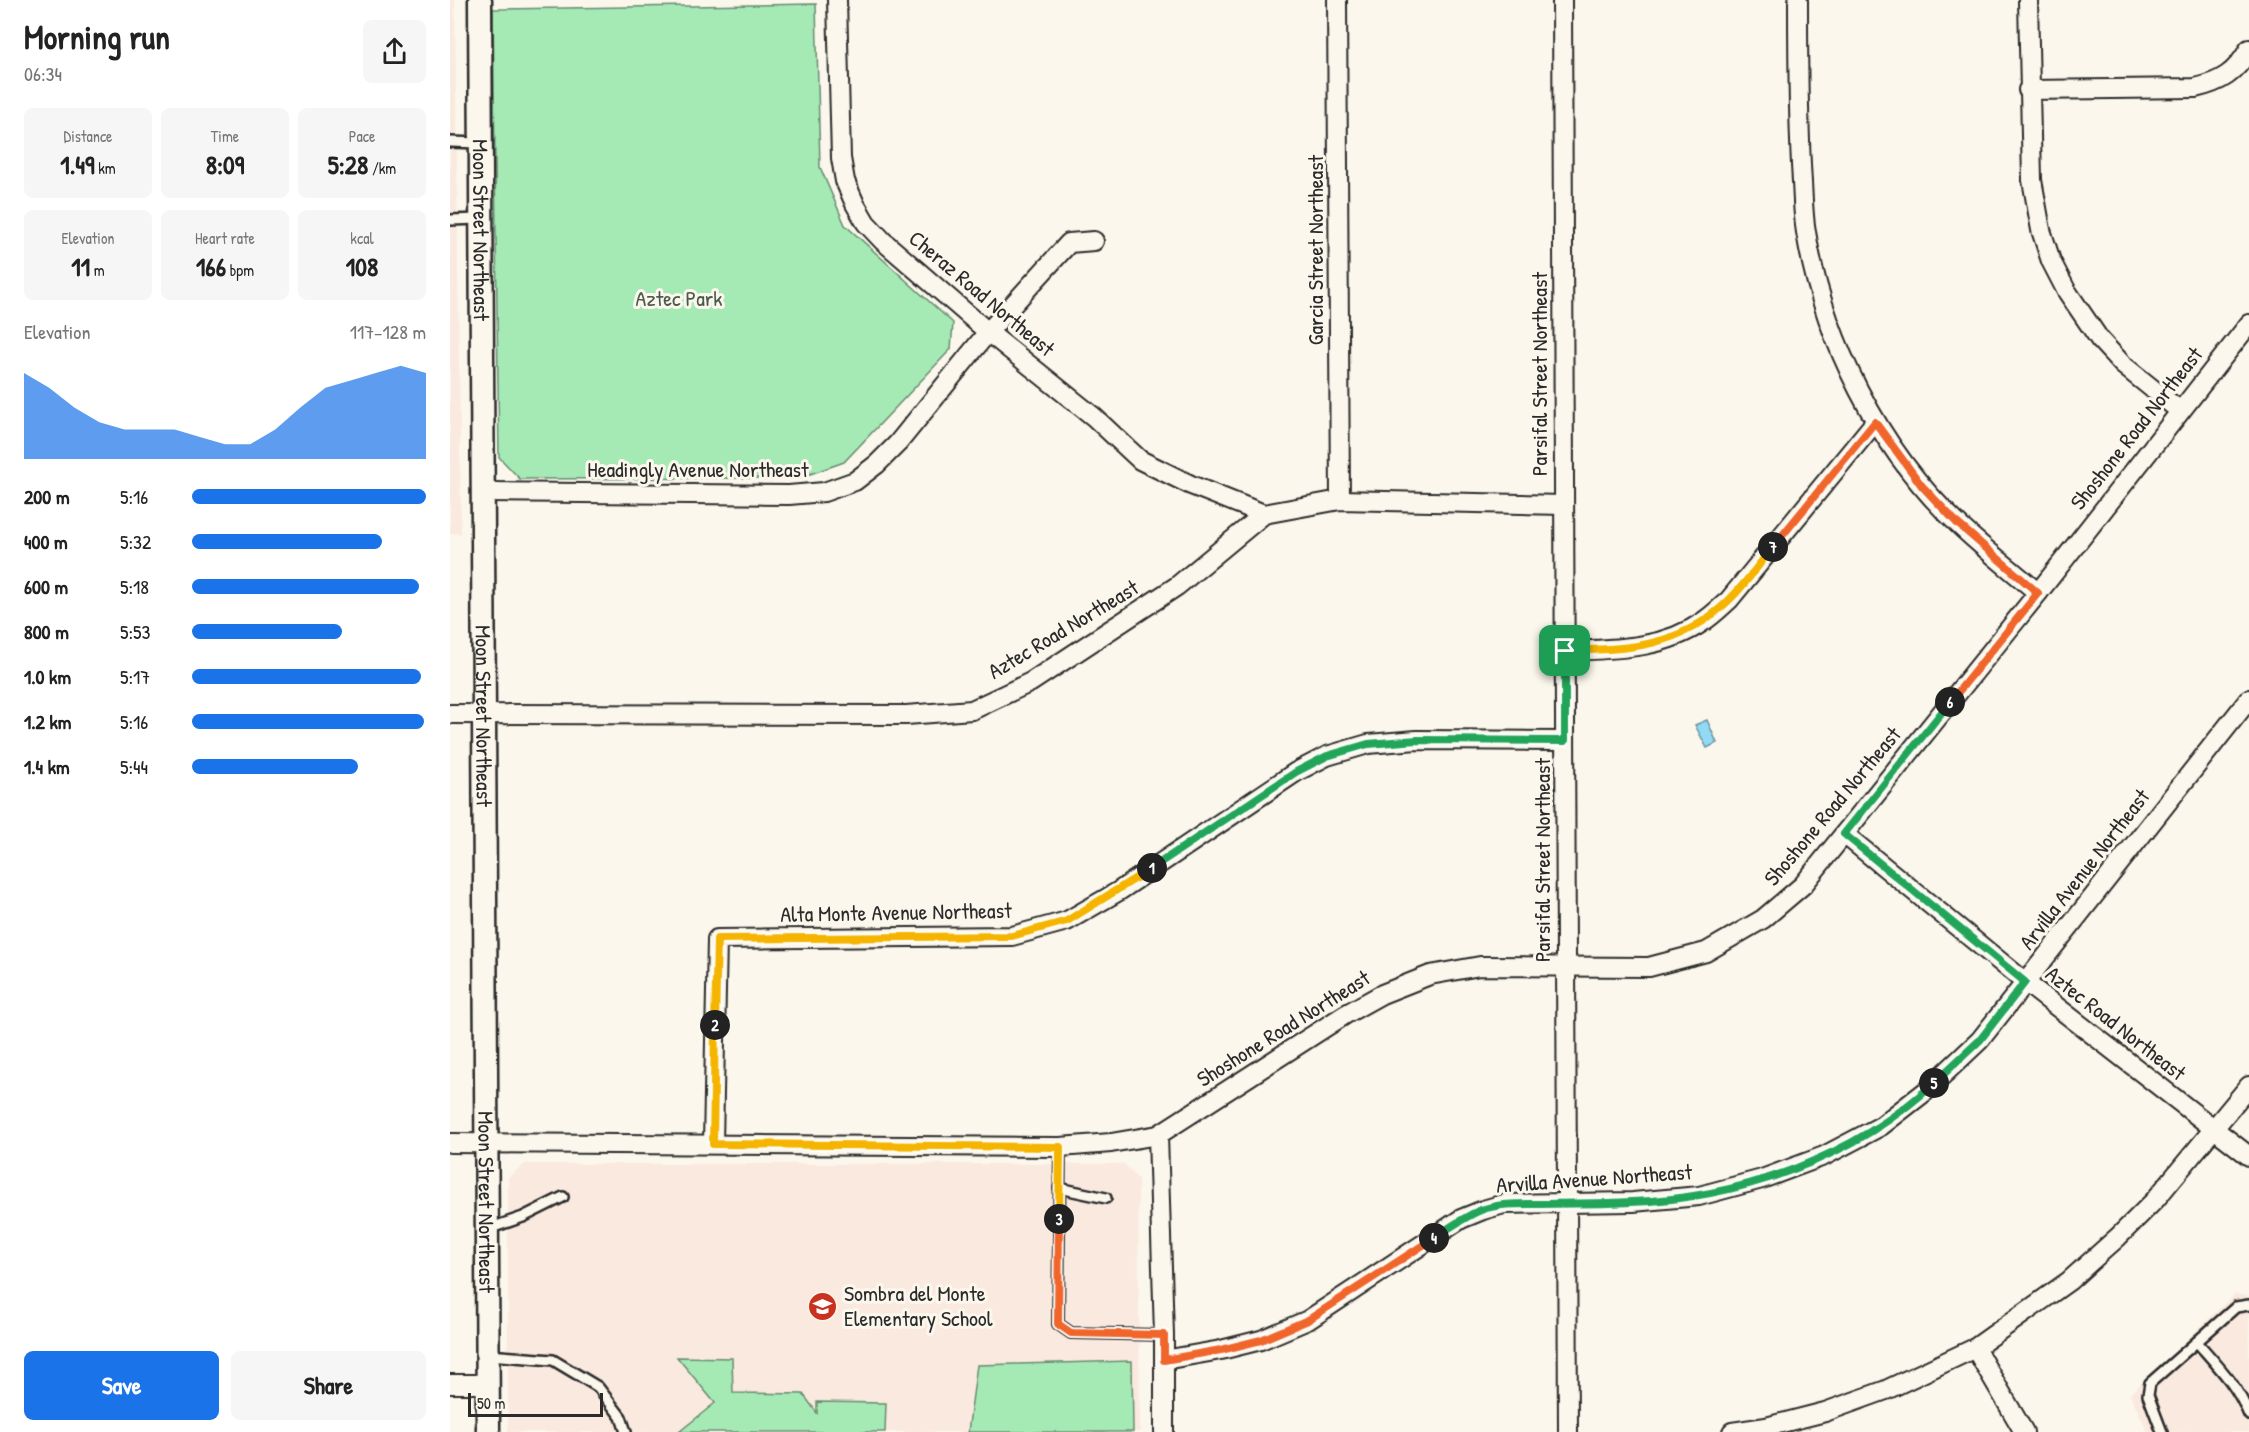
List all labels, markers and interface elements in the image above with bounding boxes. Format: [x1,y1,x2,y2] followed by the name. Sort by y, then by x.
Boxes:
[24,15,170,59] text: Morning run
[363,20,426,83] button: share
[24,60,62,87] text: 06:34
[64,125,112,147] text: Distance
[211,125,239,147] text: Time
[349,125,375,147] text: Pace
[466,139,497,321] street label: Moon Street Northeast
[60,147,95,182] text: 1.49
[206,147,244,182] text: 8:09
[328,147,368,182] text: 5:28
[1300,154,1330,345] street label: Garcia Street Northeast
[95,157,116,179] text: km
[368,157,396,179] text: /km
[903,223,1062,363] street label: Cheraz Road Northeast
[61,227,115,249] text: Elevation
[195,227,255,249] text: Heart rate
[350,227,374,249] text: kcal
[71,249,90,284] text: 11
[196,249,226,284] text: 166
[346,249,378,284] text: 108
[90,259,105,281] text: m
[226,259,254,281] text: bpm
[1524,272,1554,476] street label: Parsifal Street Northeast
[636,283,722,313] park label: Aztec Park
[24,318,90,345] text: Elevation
[350,318,426,345] text: 117–128 m
[2063,340,2209,516] street label: Shoshone Road Northeast
[587,454,809,484] street label: Headingly Avenue Northeast
[24,483,69,510] text: 200 m
[120,483,148,510] text: 5:16
[24,528,68,555] text: 400 m
[120,528,151,555] text: 5:32
[1758,532,1788,562] pin: 7
[1769,536,1777,558] text: 7
[982,572,1144,686] street label: Aztec Road Northeast
[24,573,68,600] text: 600 m
[120,573,149,600] text: 5:18
[24,618,69,645] text: 800 m
[120,618,151,645] text: 5:53
[468,625,500,807] street label: Moon Street Northeast
[1539,625,1590,676] pin
[1548,634,1581,667] icon: arrive
[24,663,71,690] text: 1.0 km
[120,663,150,690] text: 5:17
[1935,687,1965,717] pin: 6
[1947,691,1953,713] text: 6
[24,708,71,735] text: 1.2 km
[120,708,148,735] text: 5:16
[1757,720,1908,892] street label: Shoshone Road Northeast
[24,753,70,780] text: 1.4 km
[120,753,148,780] text: 5:44
[1527,758,1557,962] street label: Parsifal Street Northeast
[2012,782,2156,956] street label: Arvilla Avenue Northeast
[1137,853,1167,883] pin: 1
[1149,857,1155,879] text: 1
[780,895,1012,929] street label: Alta Monte Avenue Northeast
[2040,959,2193,1088] street label: Aztec Road Northeast
[1191,962,1376,1093] street label: Shoshone Road Northeast
[700,1010,730,1040] pin: 2
[711,1014,719,1036] text: 2
[1919,1068,1949,1098] pin: 5
[1931,1072,1937,1094] text: 5
[471,1111,502,1293] street label: Moon Street Northeast
[1495,1156,1693,1200] street label: Arvilla Avenue Northeast
[1044,1204,1074,1234] pin: 3
[1055,1208,1063,1230] text: 3
[1419,1223,1449,1253] pin: 4
[1431,1227,1437,1249] text: 4
[844,1278,993,1333] place label: Sombra del Monte Elementary School
[807,1290,839,1322] school or university icon: Sombra del Monte Elementary School
[24,1351,219,1420] button: Save
[231,1351,426,1420] button: Share
[468,1390,603,1418] scale bar
[477,1392,506,1414] text: 50 m

